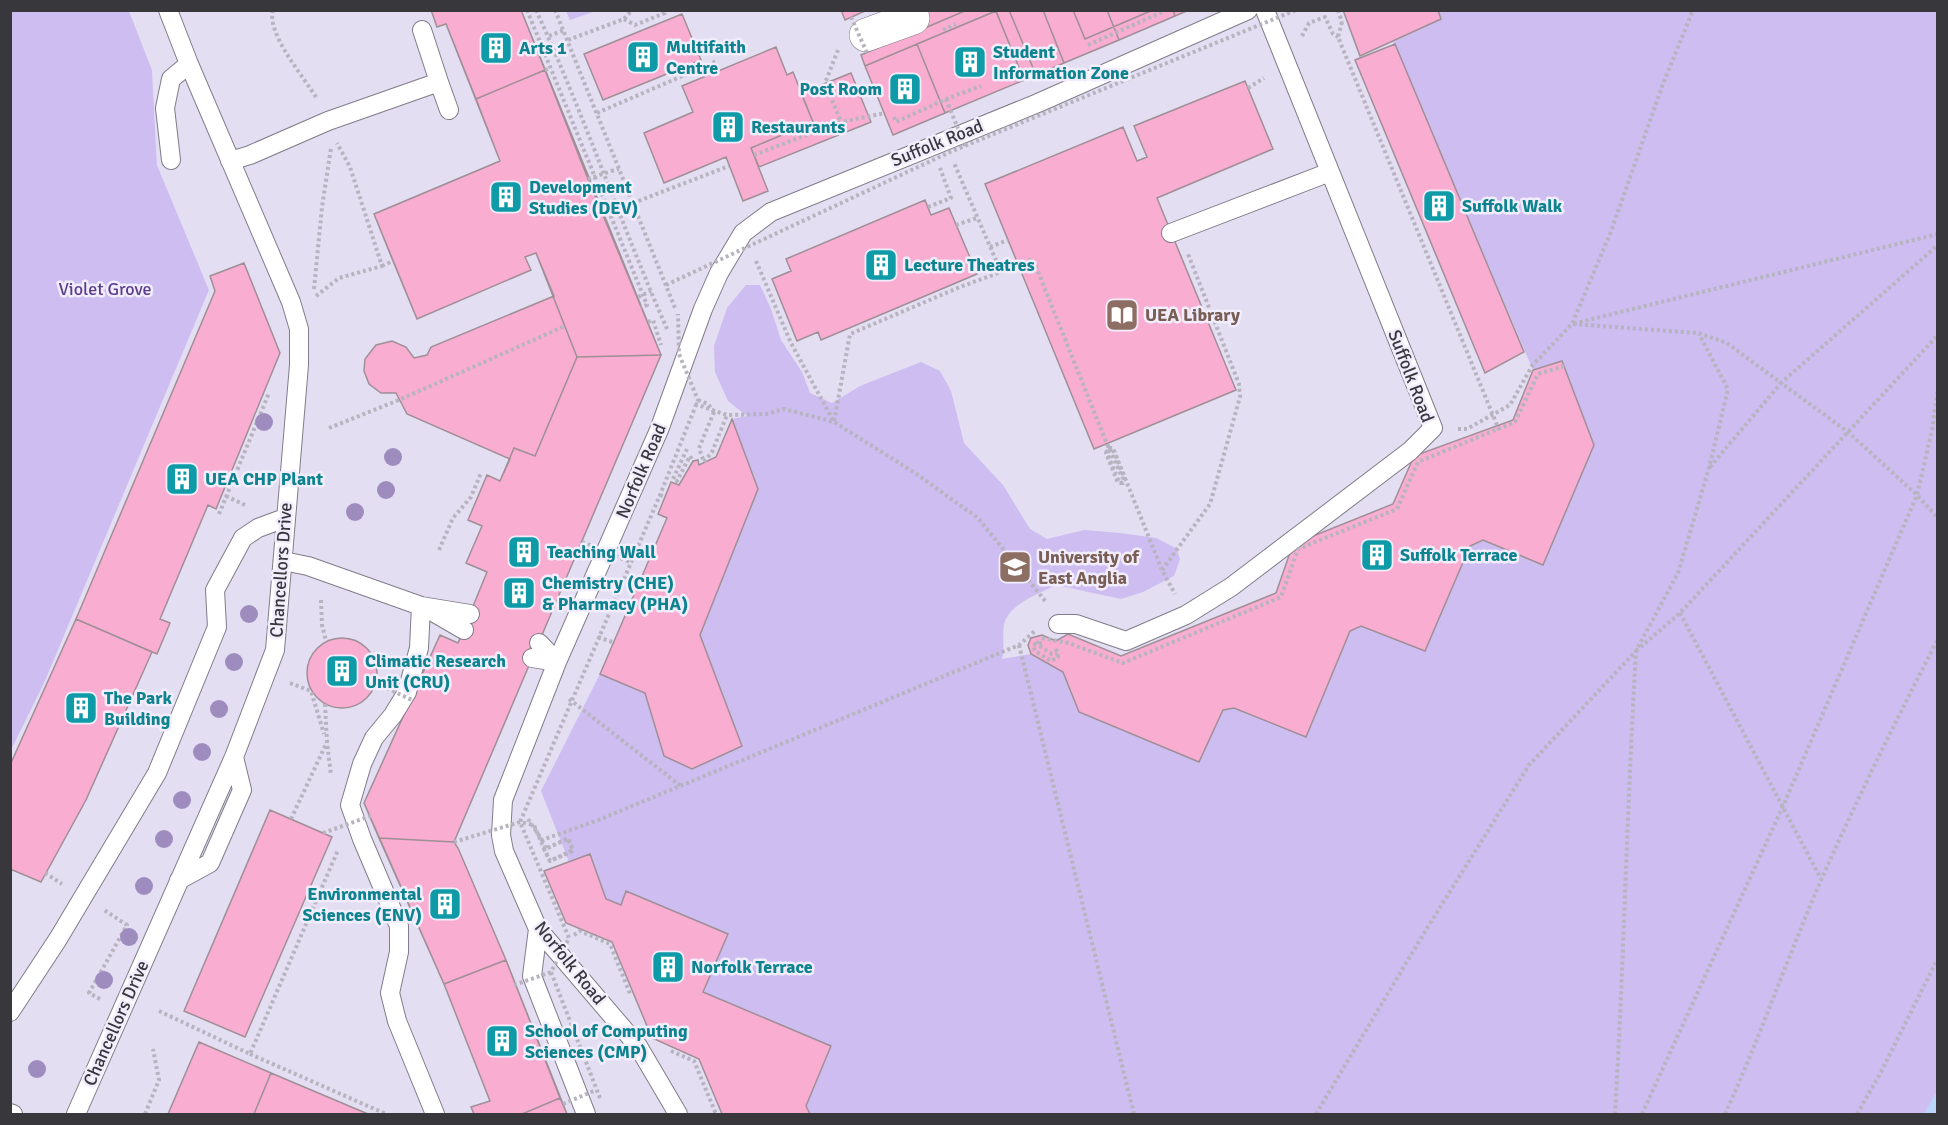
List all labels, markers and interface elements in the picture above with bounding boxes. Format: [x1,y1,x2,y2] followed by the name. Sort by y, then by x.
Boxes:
[478,30,514,66] building icon: Arts 1
[666,36,746,79] place label: Multifaith Centre
[519,37,567,59] place label: Arts 1
[625,39,661,75] building icon: Multifaith Centre
[993,41,1129,84] place label: Student Information Zone
[952,44,988,80] building icon: Student Information Zone
[887,71,923,107] building icon: Post Room
[800,78,882,100] place label: Post Room
[710,109,746,145] building icon: Restaurants
[888,115,986,171] street label: Suffolk Road
[751,116,845,138] place label: Restaurants
[529,176,638,219] place label: Development Studies (DEV)
[488,179,524,215] building icon: Development Studies (DEV)
[1421,188,1457,224] building icon: Suffolk Walk
[1462,195,1563,217] place label: Suffolk Walk
[863,247,899,283] building icon: Lecture Theatres
[904,254,1035,276] place label: Lecture Theatres
[59,278,151,300] park label: Violet Grove
[1104,297,1140,333] library icon: UEA Library
[1145,304,1240,326] place label: UEA Library
[1383,327,1439,425] street label: Suffolk Road
[611,420,671,522] street label: Norfolk Road
[164,461,200,497] building icon: UEA CHP Plant
[205,468,323,490] place label: UEA CHP Plant
[265,502,297,638] street label: Chancellors Drive
[506,534,542,570] building icon: Teaching Wall
[1359,537,1395,573] building icon: Suffolk Terrace
[547,541,656,563] place label: Teaching Wall
[1400,544,1517,566] place label: Suffolk Terrace
[1038,546,1140,589] place label: University of East Anglia
[997,549,1033,585] school or university icon: University of East Anglia
[542,572,688,615] place label: Chemistry (CHE) & Pharmacy (PHA)
[501,575,537,611] building icon: Chemistry (CHE) & Pharmacy (PHA)
[365,650,506,693] place label: Climatic Research Unit (CRU)
[324,653,360,689] building icon: Climatic Research Unit (CRU)
[104,687,172,730] place label: The Park Building
[63,690,99,726] building icon: The Park Building
[303,883,422,926] place label: Environmental Sciences (ENV)
[427,886,463,922] building icon: Environmental Sciences (ENV)
[530,917,610,1009] street label: Norfolk Road
[650,949,686,985] building icon: Norfolk Terrace
[691,956,813,978] place label: Norfolk Terrace
[78,957,154,1089] street label: Chancellors Drive
[525,1020,688,1063] place label: School of Computing Sciences (CMP)
[484,1023,520,1059] building icon: School of Computing Sciences (CMP)

